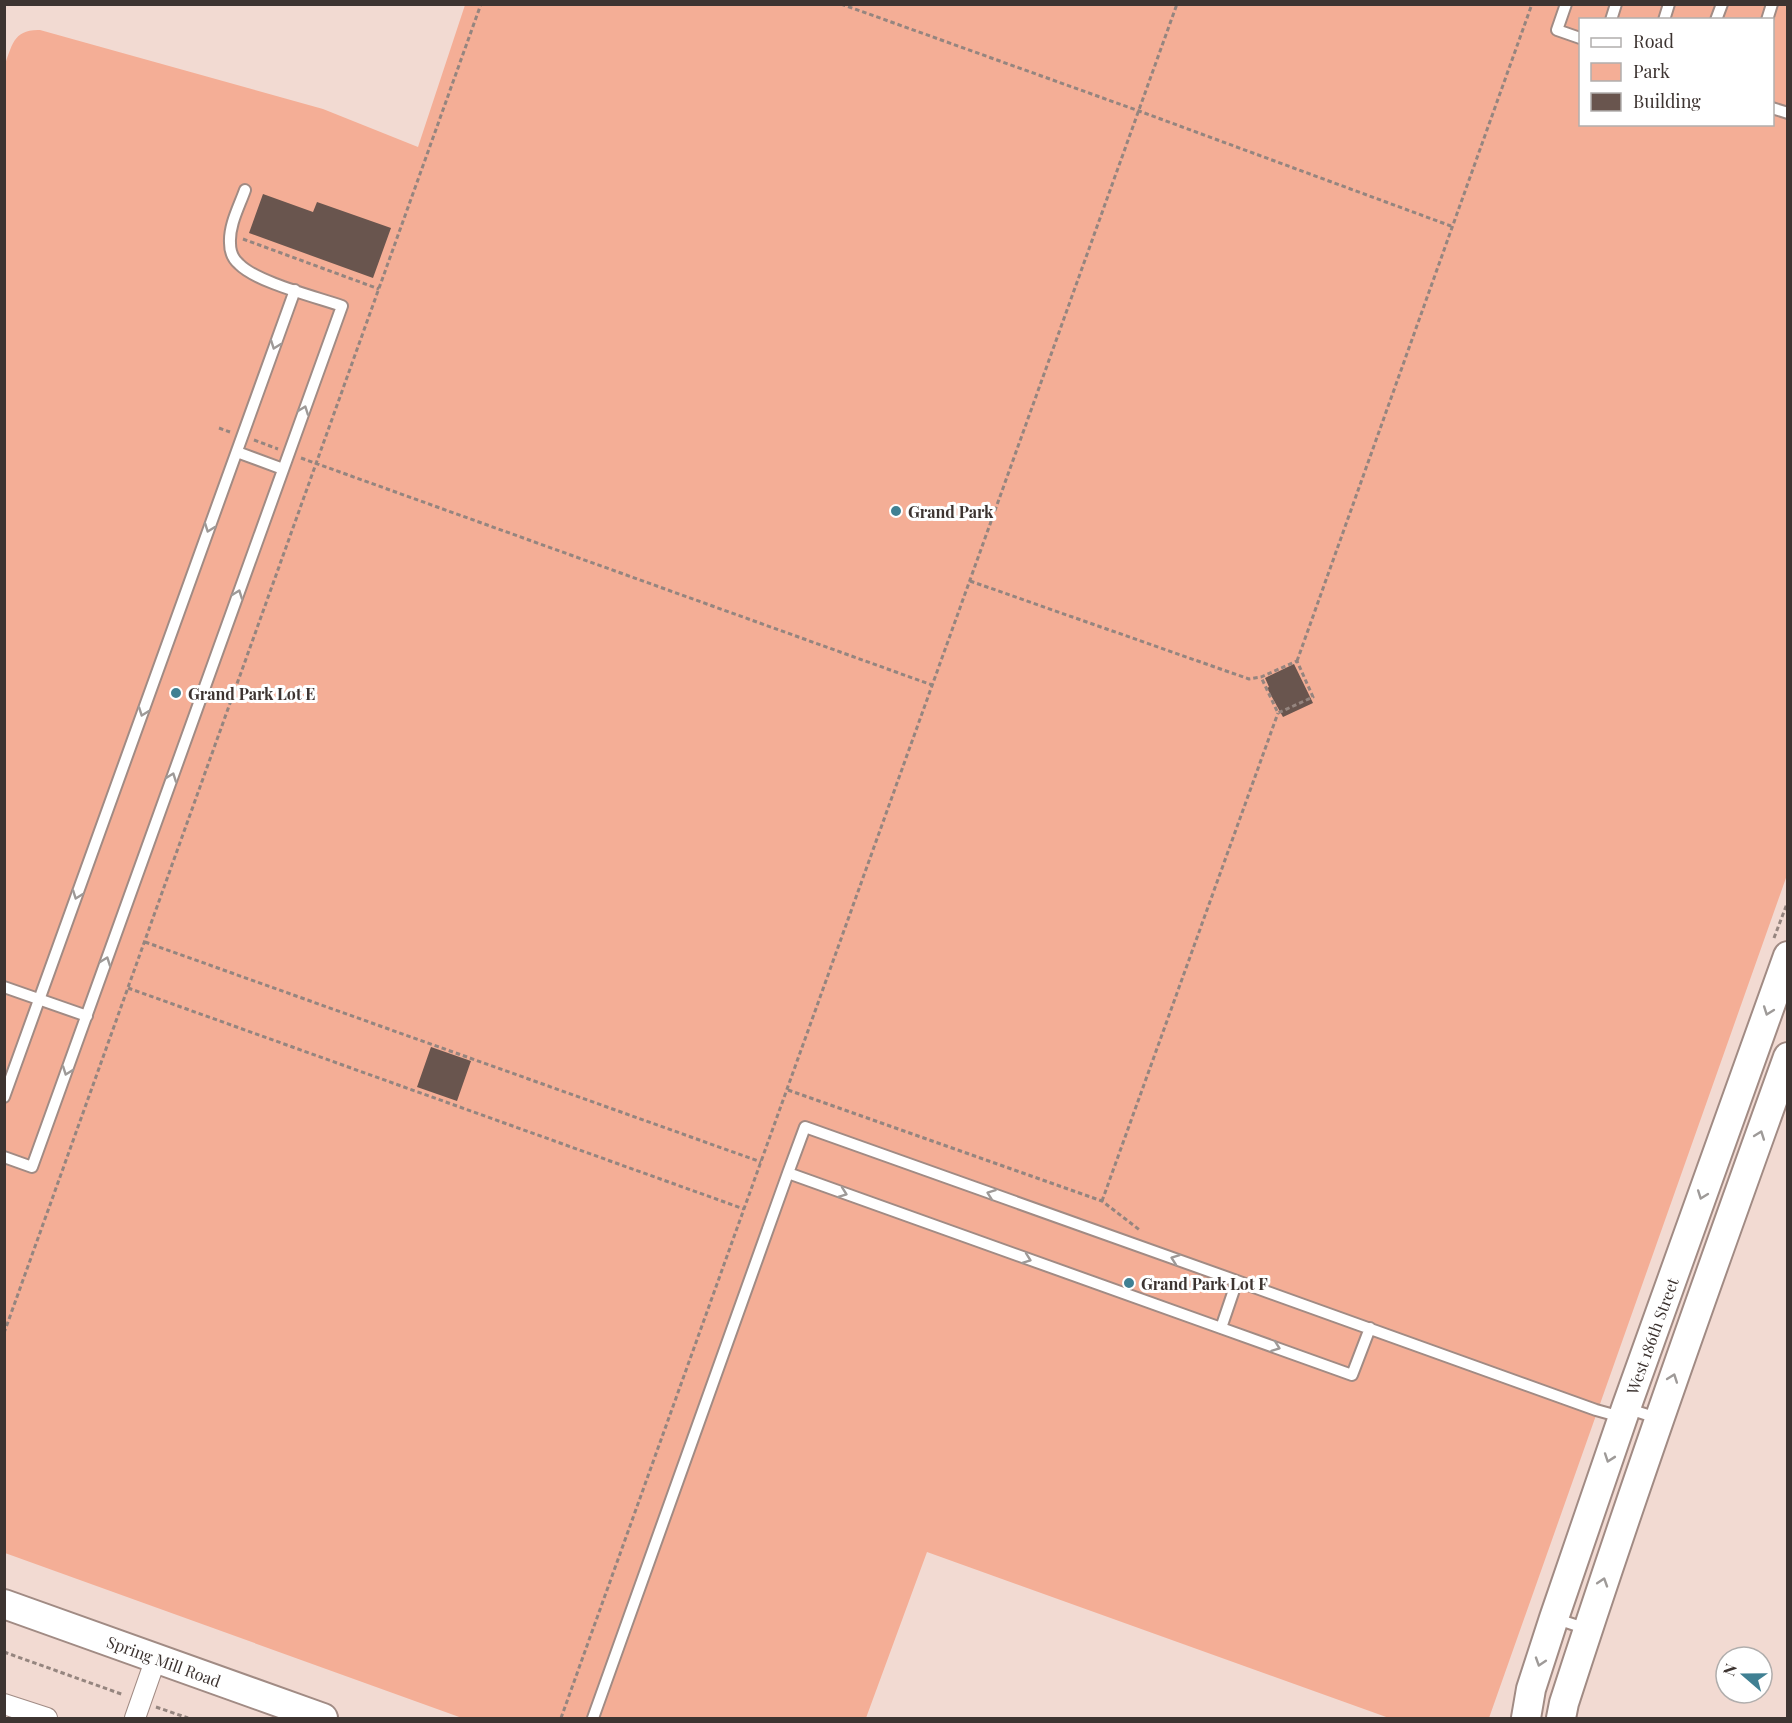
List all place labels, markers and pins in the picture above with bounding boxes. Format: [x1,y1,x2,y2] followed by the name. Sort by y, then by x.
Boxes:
[908,501,994,522] place label: Grand Park
[889,504,903,518] marker: Grand Park
[188,683,315,704] place label: Grand Park Lot E
[169,686,183,700] marker: Grand Park Lot E
[1141,1273,1268,1294] place label: Grand Park Lot F
[1122,1276,1136,1290] marker: Grand Park Lot F

